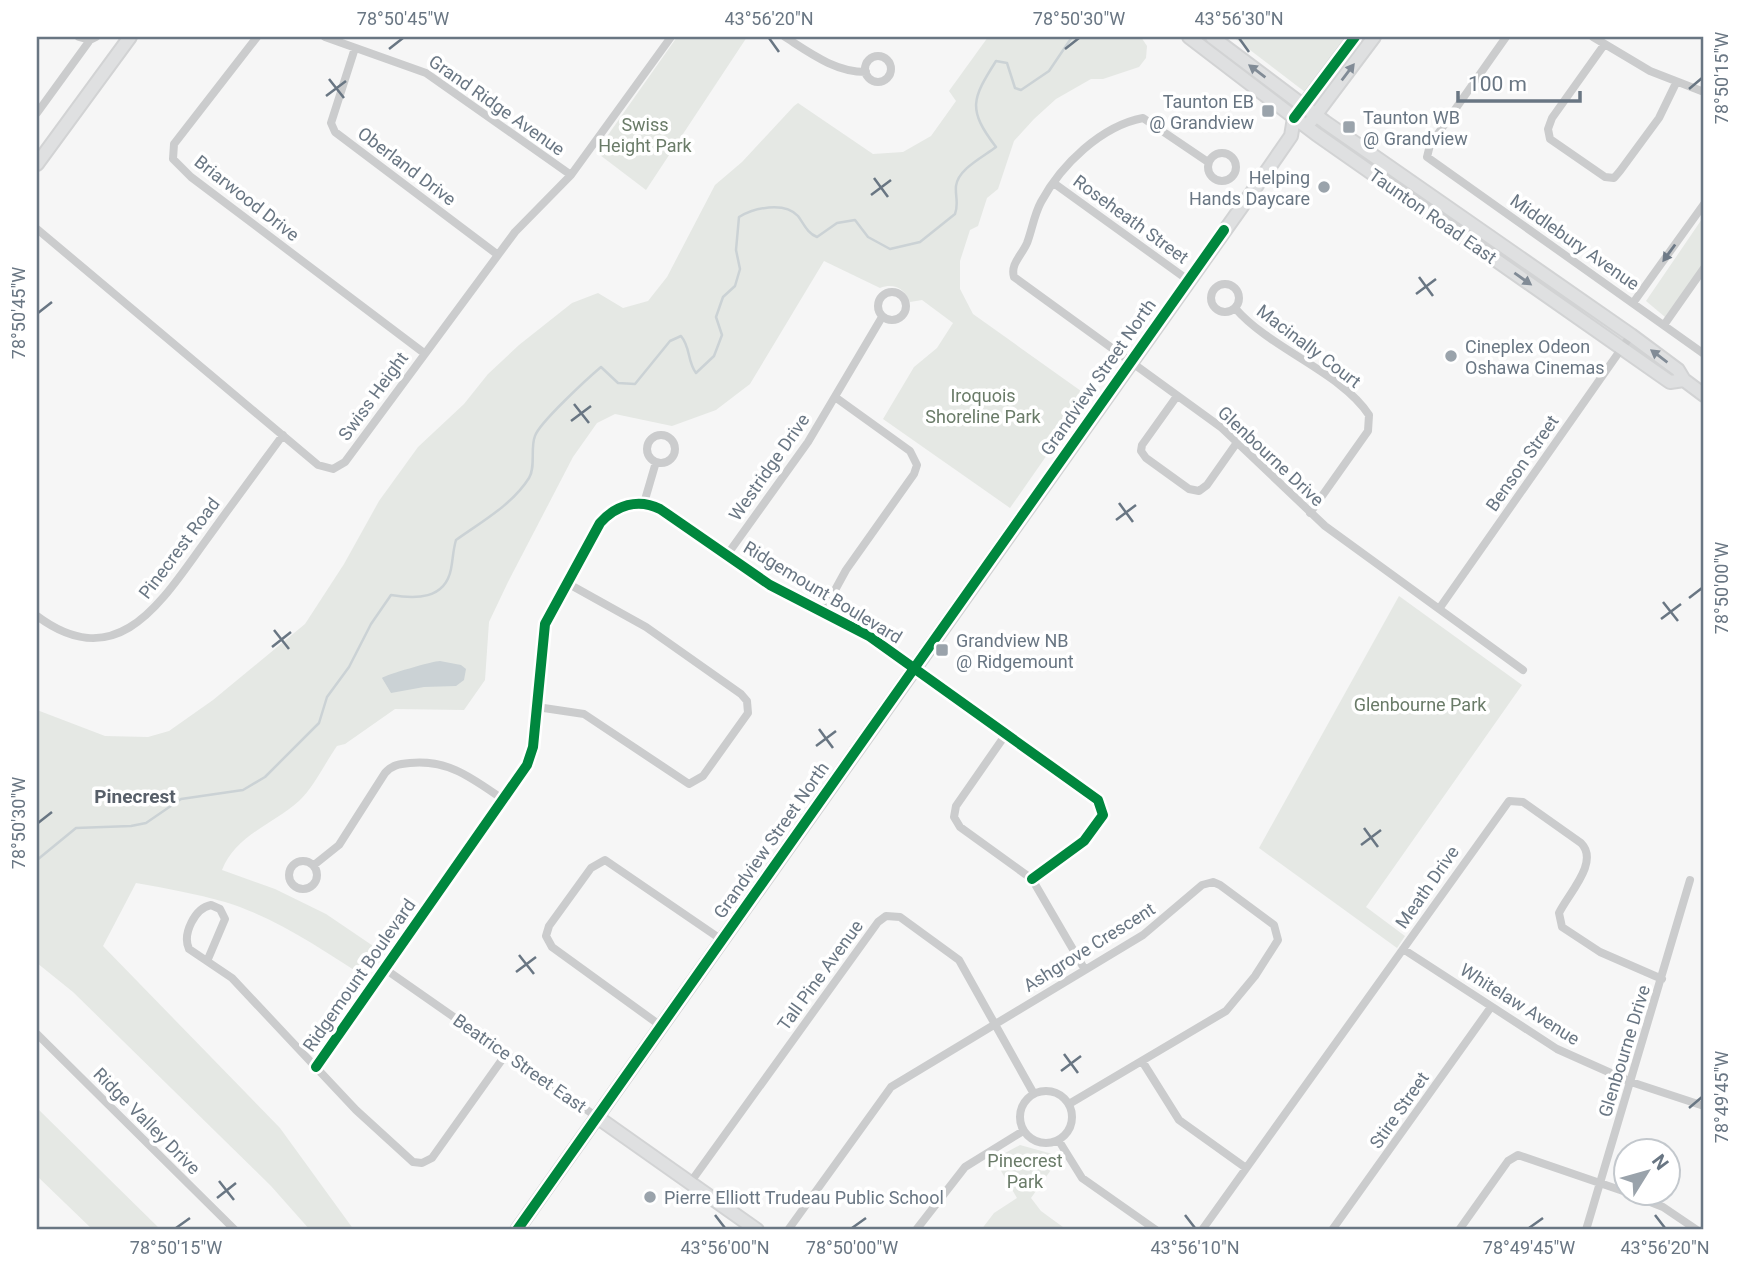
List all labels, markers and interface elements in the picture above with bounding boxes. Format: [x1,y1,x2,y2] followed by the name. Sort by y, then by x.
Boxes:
[357,8,449,29] text: 78°50'45"W
[724,8,814,29] text: 43°56'20"N
[1033,8,1125,29] text: 78°50'30"W
[1194,8,1284,29] text: 43°56'30"N
[1711,32,1732,124] text: 78°50'15"W
[425,50,569,160] street label: Grand Ridge Avenue
[1458,60,1580,104] scale bar
[1340,63,1355,81] one-way arrow
[1249,64,1267,79] one-way arrow
[1468,72,1527,96] text: 100 m
[1149,91,1254,133] place label: Taunton EB @ Grandview
[1260,103,1276,119] marker: Taunton EB @ Grandview
[1363,107,1468,149] place label: Taunton WB @ Grandview
[598,114,693,156] park label: Swiss Height Park
[1341,119,1357,135] marker: Taunton WB @ Grandview
[354,122,460,210] street label: Oberland Drive
[191,151,303,245] street label: Briarwood Drive
[1365,164,1501,268] street label: Taunton Road East
[1189,167,1310,209] place label: Helping Hands Daycare
[1069,170,1193,268] street label: Roseheath Street
[1316,179,1332,195] marker: Helping Hands Daycare
[1507,190,1643,294] street label: Middlebury Avenue
[1662,244,1676,262] one-way arrow
[8,267,29,359] text: 78°50'45"W
[1514,272,1532,286] one-way arrow
[1036,295,1160,459] street label: Grandview Street North
[1253,300,1365,392] street label: Macinally Court
[1465,336,1605,378] place label: Cineplex Odeon Oshawa Cinemas
[334,348,412,444] street label: Swiss Height
[1443,348,1459,364] marker: Cineplex Odeon Oshawa Cinemas
[1650,349,1668,363] one-way arrow
[925,385,1042,427] park label: Iroquois Shoreline Park
[1214,402,1328,510] street label: Glenbourne Drive
[724,410,814,524] street label: Westridge Drive
[1481,411,1563,515] street label: Benson Street
[134,493,224,603] street label: Pinecrest Road
[740,536,906,648] street label: Ridgemount Boulevard
[1711,542,1732,634] text: 78°50'00"W
[956,630,1074,672] place label: Grandview NB @ Ridgemount
[934,642,950,658] marker: Grandview NB @ Ridgemount
[1354,694,1487,715] park label: Glenbourne Park
[709,758,833,922] street label: Grandview Street North
[8,777,29,869] text: 78°50'30"W
[94,785,176,808] district label: Pinecrest
[1391,842,1463,932] street label: Meath Drive
[298,895,420,1055] street label: Ridgemount Boulevard
[1019,898,1159,996] street label: Ashgrove Crescent
[773,916,867,1034] street label: Tall Pine Avenue
[1456,959,1584,1049] street label: Whitelaw Avenue
[1594,982,1654,1120] street label: Glenbourne Drive
[449,1009,591,1117] street label: Beatrice Street East
[1711,1051,1732,1143] text: 78°49'45"W
[89,1063,205,1179] street label: Ridge Valley Drive
[1365,1068,1433,1152] street label: Stire Street
[1612,1138,1682,1208] north arrow
[987,1150,1063,1192] park label: Pinecrest Park
[1647,1150,1673,1174] text: N
[664,1187,944,1208] place label: Pierre Elliott Trudeau Public School
[642,1189,658,1205] marker: Pierre Elliott Trudeau Public School
[130,1237,222,1258] text: 78°50'15"W
[680,1237,770,1258] text: 43°56'00"N
[806,1237,898,1258] text: 78°50'00"W
[1150,1237,1240,1258] text: 43°56'10"N
[1483,1237,1575,1258] text: 78°49'45"W
[1620,1237,1710,1258] text: 43°56'20"N

